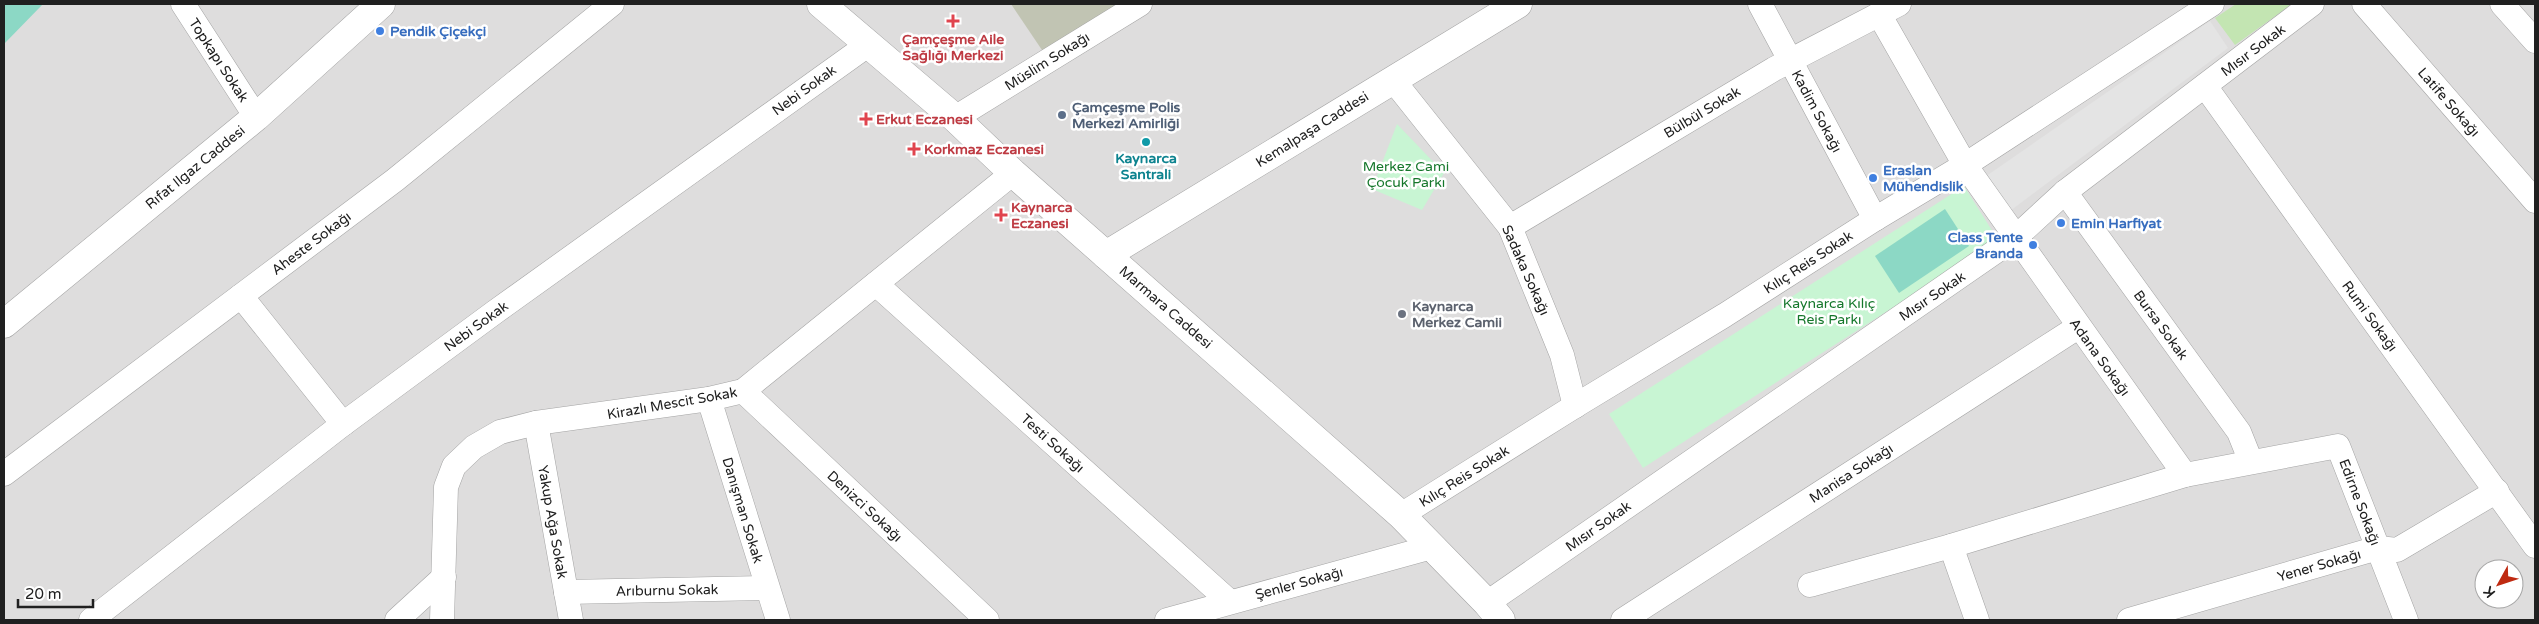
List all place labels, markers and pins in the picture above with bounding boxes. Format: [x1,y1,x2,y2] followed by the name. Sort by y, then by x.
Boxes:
[946,14,960,28] marker: Çamçeşme Aile Sağlığı Merkezi
[390,23,486,40] place label: Pendik Çiçekçi
[374,25,386,37] marker: Pendik Çiçekçi
[902,31,1004,64] place label: Çamçeşme Aile Sağlığı Merkezi
[1072,99,1181,132] place label: Çamçeşme Polis Merkezi Amirliği
[1056,109,1068,121] marker: Çamçeşme Polis Merkezi Amirliği
[876,111,973,128] place label: Erkut Eczanesi
[860,113,872,125] marker: Erkut Eczanesi
[1140,136,1152,148] marker: Kaynarca Santrali
[924,141,1044,158] place label: Korkmaz Eczanesi
[908,143,920,155] marker: Korkmaz Eczanesi
[1115,150,1177,183] place label: Kaynarca Santrali
[1883,162,1964,195] place label: Eraslan Mühendislik
[1867,172,1879,184] marker: Eraslan Mühendislik
[1011,199,1073,232] place label: Kaynarca Eczanesi
[995,209,1007,221] marker: Kaynarca Eczanesi
[2071,215,2162,232] place label: Emin Harfiyat
[2055,217,2067,229] marker: Emin Harfiyat
[1948,229,2023,262] place label: Class Tente Branda
[2027,239,2039,251] marker: Class Tente Branda
[1412,298,1502,331] place label: Kaynarca Merkez Camii
[1396,308,1408,320] marker: Kaynarca Merkez Camii

